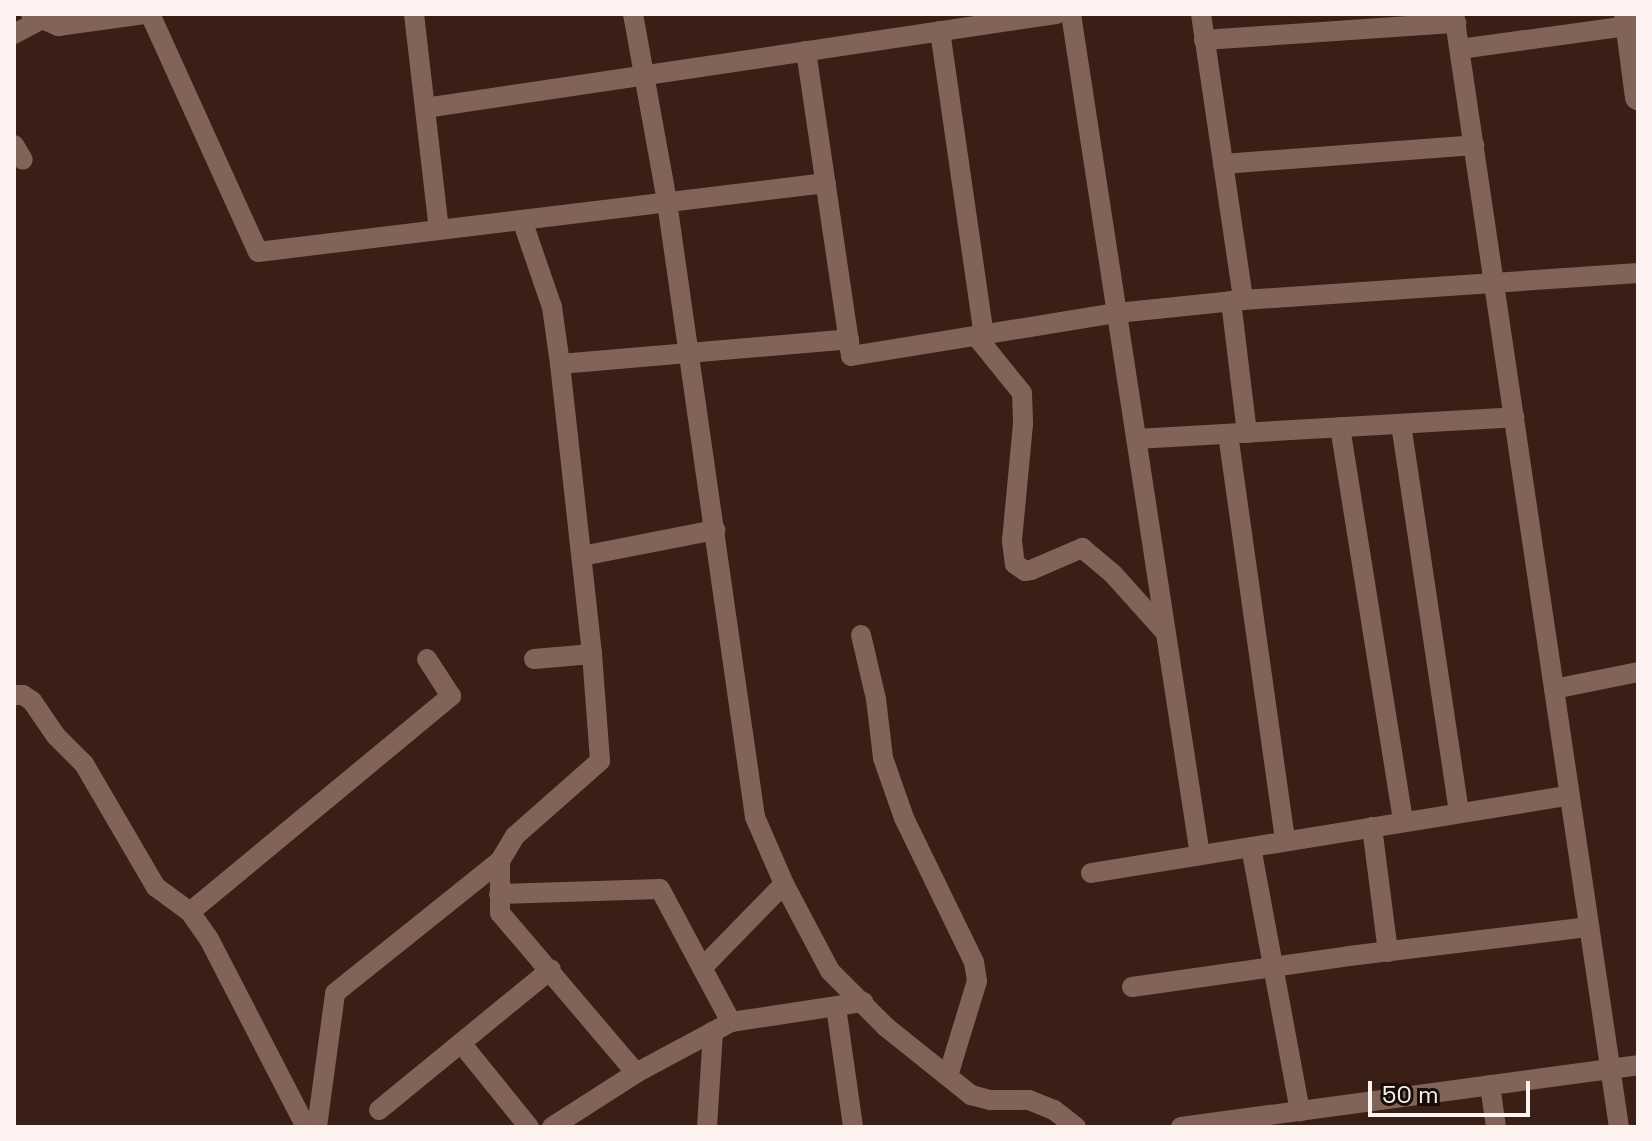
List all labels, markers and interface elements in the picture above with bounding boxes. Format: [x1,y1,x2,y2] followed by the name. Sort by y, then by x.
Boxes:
[1372,1065,1534,1115] scale bar
[1382,1079,1439,1110] text: 50 m

